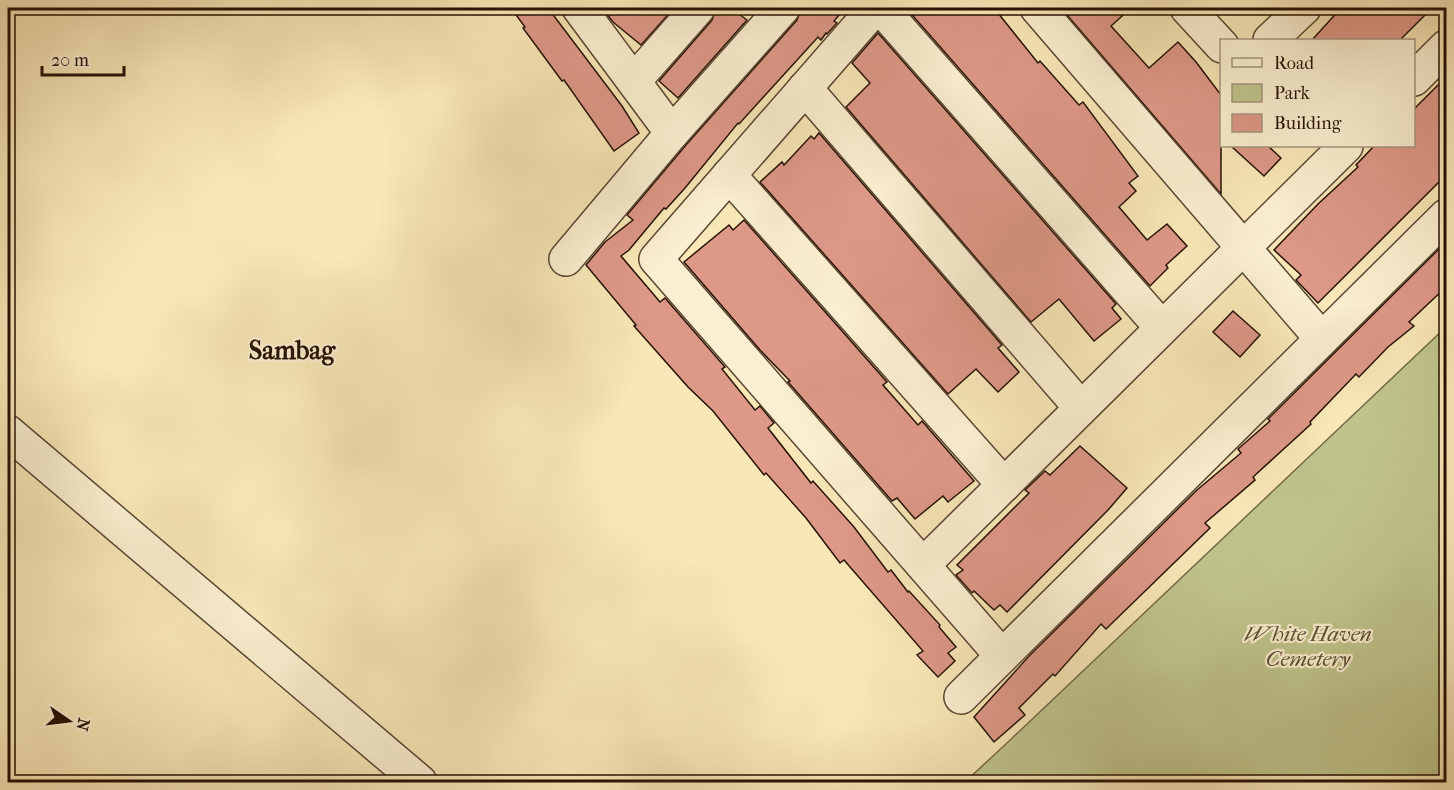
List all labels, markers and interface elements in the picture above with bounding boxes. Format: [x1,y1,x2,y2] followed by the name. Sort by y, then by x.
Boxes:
[42,39,124,77] scale bar
[1220,39,1415,147] legend
[51,50,89,71] text: 20 m
[1274,53,1314,74] text: Road
[1274,83,1311,104] text: Park
[1274,113,1342,134] text: Building
[249,335,336,366] district label: Sambag
[1244,621,1372,672] park label: White Haven Cemetery
[39,691,99,751] north arrow
[72,716,94,734] text: N

